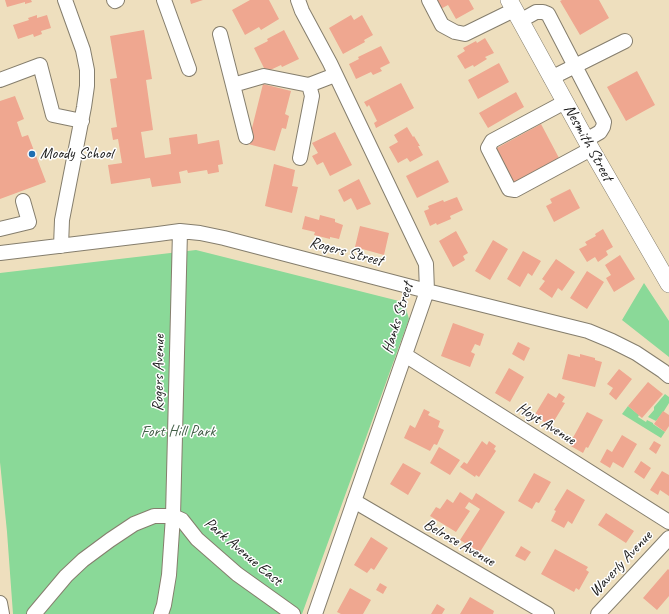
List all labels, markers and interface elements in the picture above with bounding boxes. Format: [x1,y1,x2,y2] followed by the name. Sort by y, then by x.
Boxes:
[559,101,617,185] street label: Nesmith Street
[40,144,113,164] place label: Moody School
[27,149,37,159] marker: Moody School
[307,233,385,271] street label: Rogers Street
[378,280,418,356] street label: Hanks Street
[149,334,169,412] street label: Rogers Avenue
[513,398,579,450] street label: Hoyt Avenue
[141,422,215,442] park label: Fort Hill Park
[200,514,286,590] street label: Park Avenue East
[420,515,498,571] street label: Belrose Avenue
[586,527,656,601] street label: Waverly Avenue

